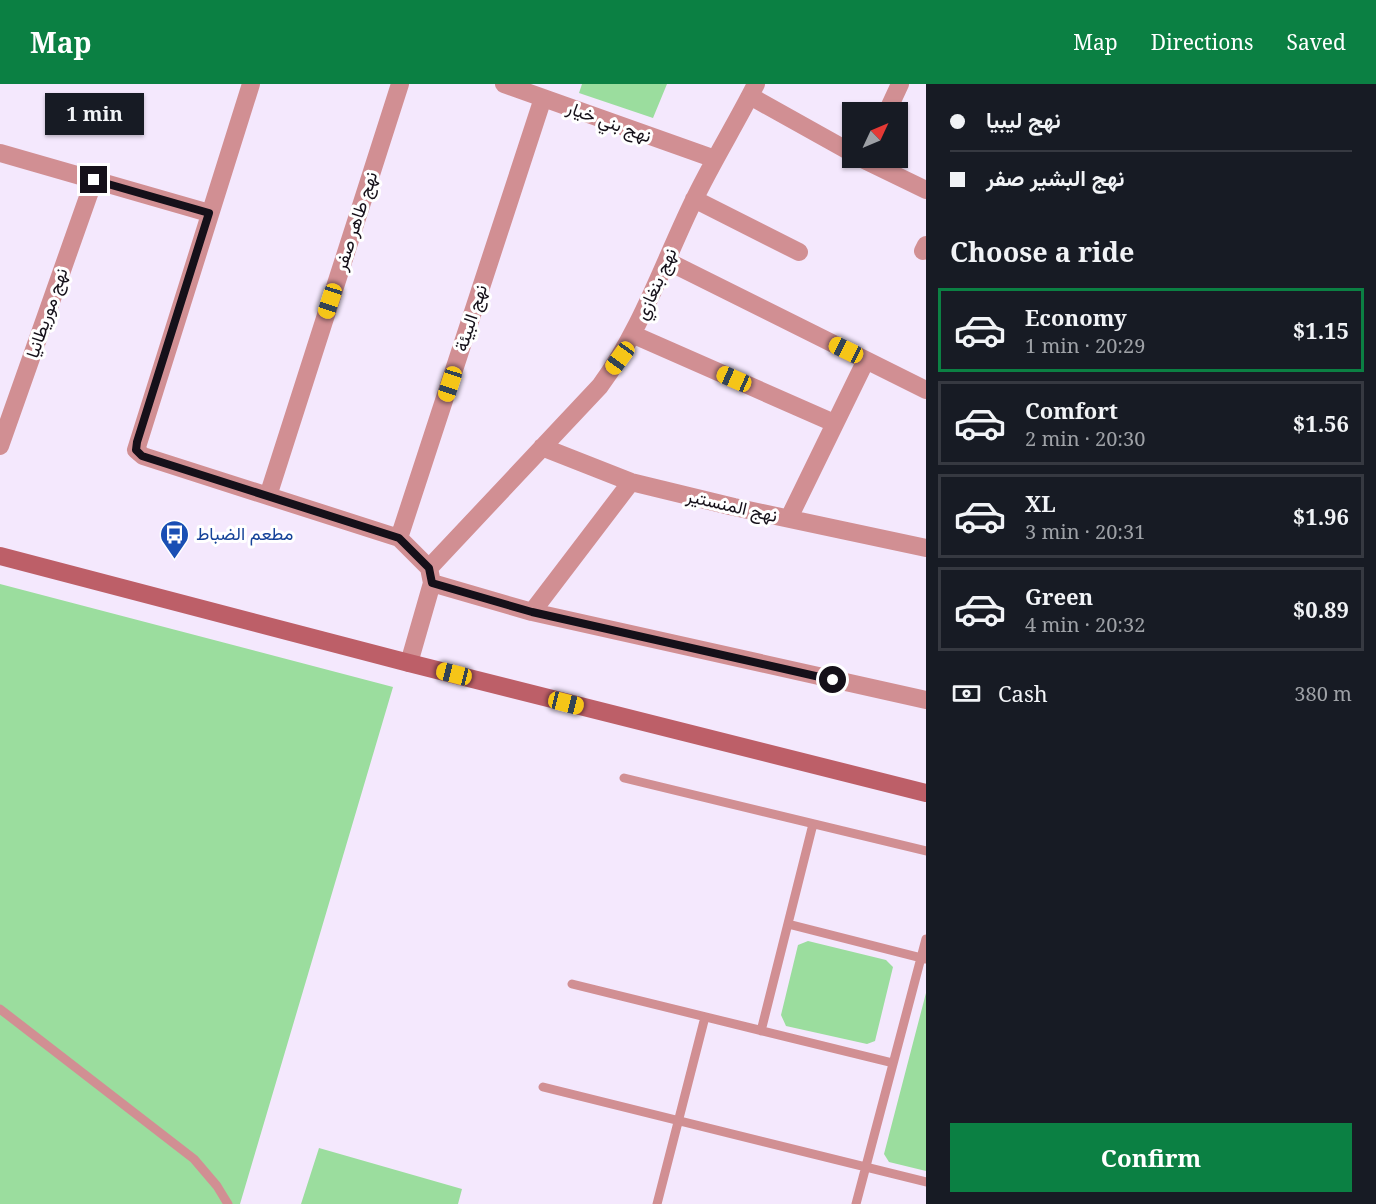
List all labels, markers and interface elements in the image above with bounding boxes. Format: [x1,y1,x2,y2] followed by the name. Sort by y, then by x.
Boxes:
[30,23,92,61] text: Map
[1073,28,1118,56] text: Map
[1151,28,1253,56] text: Directions
[1286,28,1346,56] text: Saved
[44,93,144,135] callout: 1 min
[561,94,655,151] street label: نهج بني خيار
[66,100,123,127] text: 1 min
[842,102,908,168] north arrow
[842,102,908,168] map controls
[986,104,1061,134] text: نهج ليبيا
[986,162,1125,192] text: نهج البشير صفر
[80,166,107,193] route end
[327,168,383,274] street label: نهج طاهر صفر
[950,233,1135,270] text: Choose a ride
[629,244,685,325] street label: نهج بنغازي
[19,264,74,361] street label: نهج موريطانيا
[316,281,344,321] car
[448,281,493,355] street label: نهج البيئة
[1025,302,1127,332] text: Economy
[953,303,1007,357] icon: car
[1293,315,1349,345] text: $1.15
[1025,332,1145,359] text: 1 min · 20:29
[826,334,866,366] car
[602,338,638,378] car
[714,363,754,395] car
[436,364,464,404] car
[1025,395,1118,425] text: Comfort
[953,396,1007,450] icon: car
[1293,408,1349,438] text: $1.56
[1025,425,1145,452] text: 2 min · 20:30
[683,483,780,528] street label: نهج المنستير
[1025,488,1056,518] text: XL
[953,489,1007,543] icon: car
[1293,501,1349,531] text: $1.96
[159,518,191,560] bus stop icon: مطعم الضباط
[1025,518,1145,545] text: 3 min · 20:31
[196,521,293,546] place label: مطعم الضباط
[1025,581,1093,611] text: Green
[953,582,1007,636] icon: car
[1293,594,1349,624] text: $0.89
[1025,611,1145,638] text: 4 min · 20:32
[434,661,474,687] car
[819,666,846,693] route start
[950,677,983,710] icon: cash
[998,678,1048,708] text: Cash
[1294,680,1352,707] text: 380 m
[546,690,586,716] car
[950,1123,1352,1192] button: Confirm

